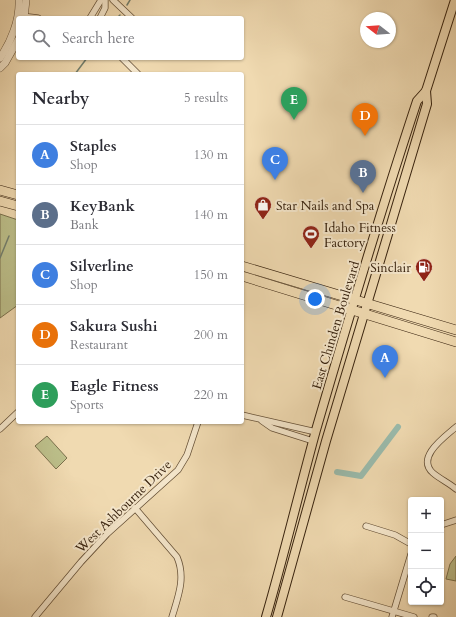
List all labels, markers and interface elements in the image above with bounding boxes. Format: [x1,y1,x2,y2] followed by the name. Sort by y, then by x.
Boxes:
[360,12,396,48] north arrow
[16,16,244,60] search box
[30,27,52,49] icon: search
[62,28,135,48] text: Search here
[32,87,89,110] text: Nearby
[281,87,307,120] pin: E
[184,89,228,107] text: 5 results
[352,103,378,136] pin: D
[70,136,117,156] text: Staples
[40,146,50,164] text: A
[194,146,228,164] text: 130 m
[262,147,288,180] pin: C
[70,156,98,174] text: Shop
[350,160,376,193] pin: B
[253,195,273,220] shop icon: Star Nails and Spa
[70,196,135,216] text: KeyBank
[276,197,375,215] place label: Star Nails and Spa
[40,206,50,224] text: B
[194,206,228,224] text: 140 m
[70,216,99,234] text: Bank
[324,219,396,252] place label: Idaho Fitness Factory
[301,224,321,249] sports icon: Idaho Fitness Factory
[70,256,134,276] text: Silverline
[414,257,434,282] fuel station icon: Sinclair
[308,259,364,392] street label: East Chinden Boulevard
[370,259,411,277] place label: Sinclair
[40,266,50,284] text: C
[194,266,228,284] text: 150 m
[70,276,98,294] text: Shop
[305,289,325,309] your location
[70,316,158,336] text: Sakura Sushi
[39,326,51,344] text: D
[194,326,228,344] text: 200 m
[70,336,128,354] text: Restaurant
[372,345,398,378] pin: A
[70,376,159,396] text: Eagle Fitness
[41,386,49,404] text: E
[194,386,228,404] text: 220 m
[70,396,104,414] text: Sports
[71,456,176,558] street label: West Ashbourne Drive
[408,497,444,605] map controls
[408,497,444,533] button: +
[408,533,444,569] button: −
[408,569,444,605] button: locate

